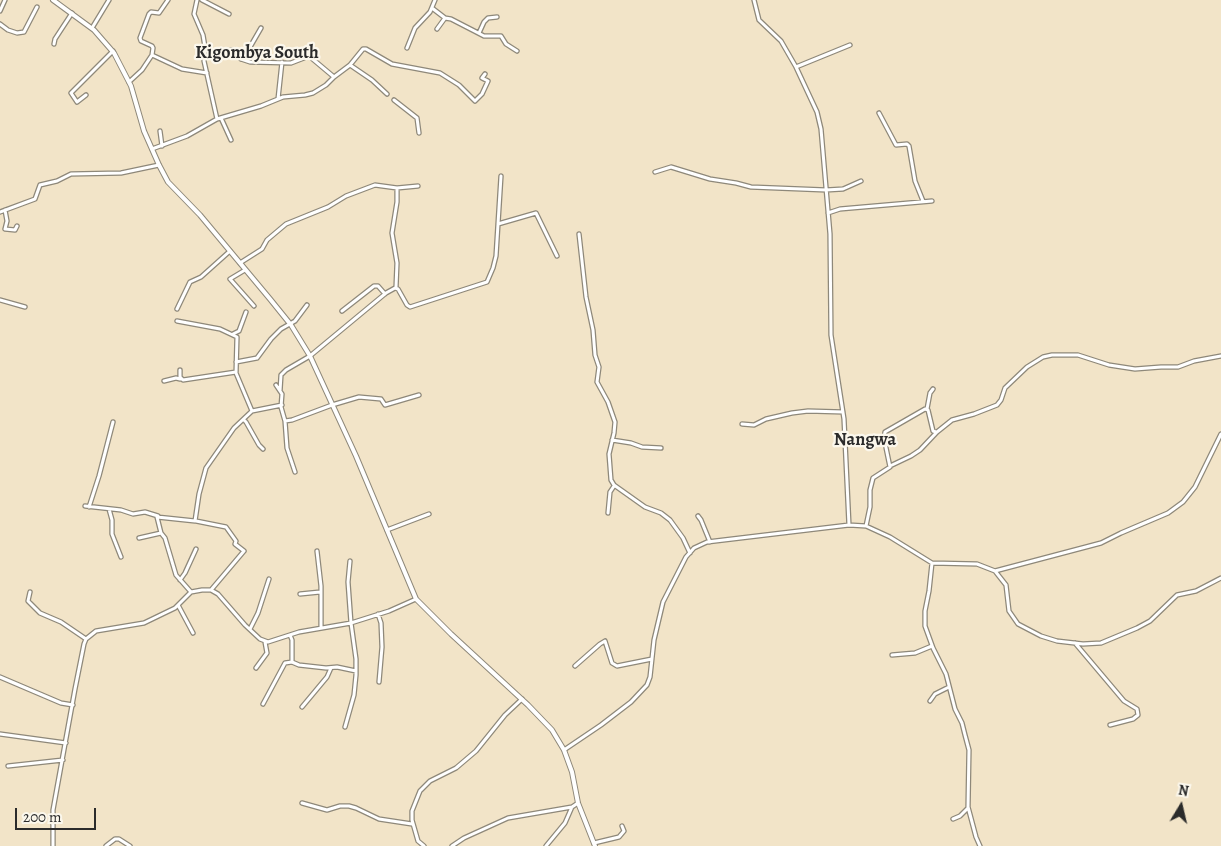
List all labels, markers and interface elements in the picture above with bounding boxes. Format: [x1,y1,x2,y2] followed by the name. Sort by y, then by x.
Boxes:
[195,43,319,65] district label: Kigombya South
[834,430,896,452] district label: Nangwa
[1156,781,1206,831] north arrow
[1177,781,1190,801] text: N
[18,798,99,830] scale bar
[23,807,62,827] text: 200 m

